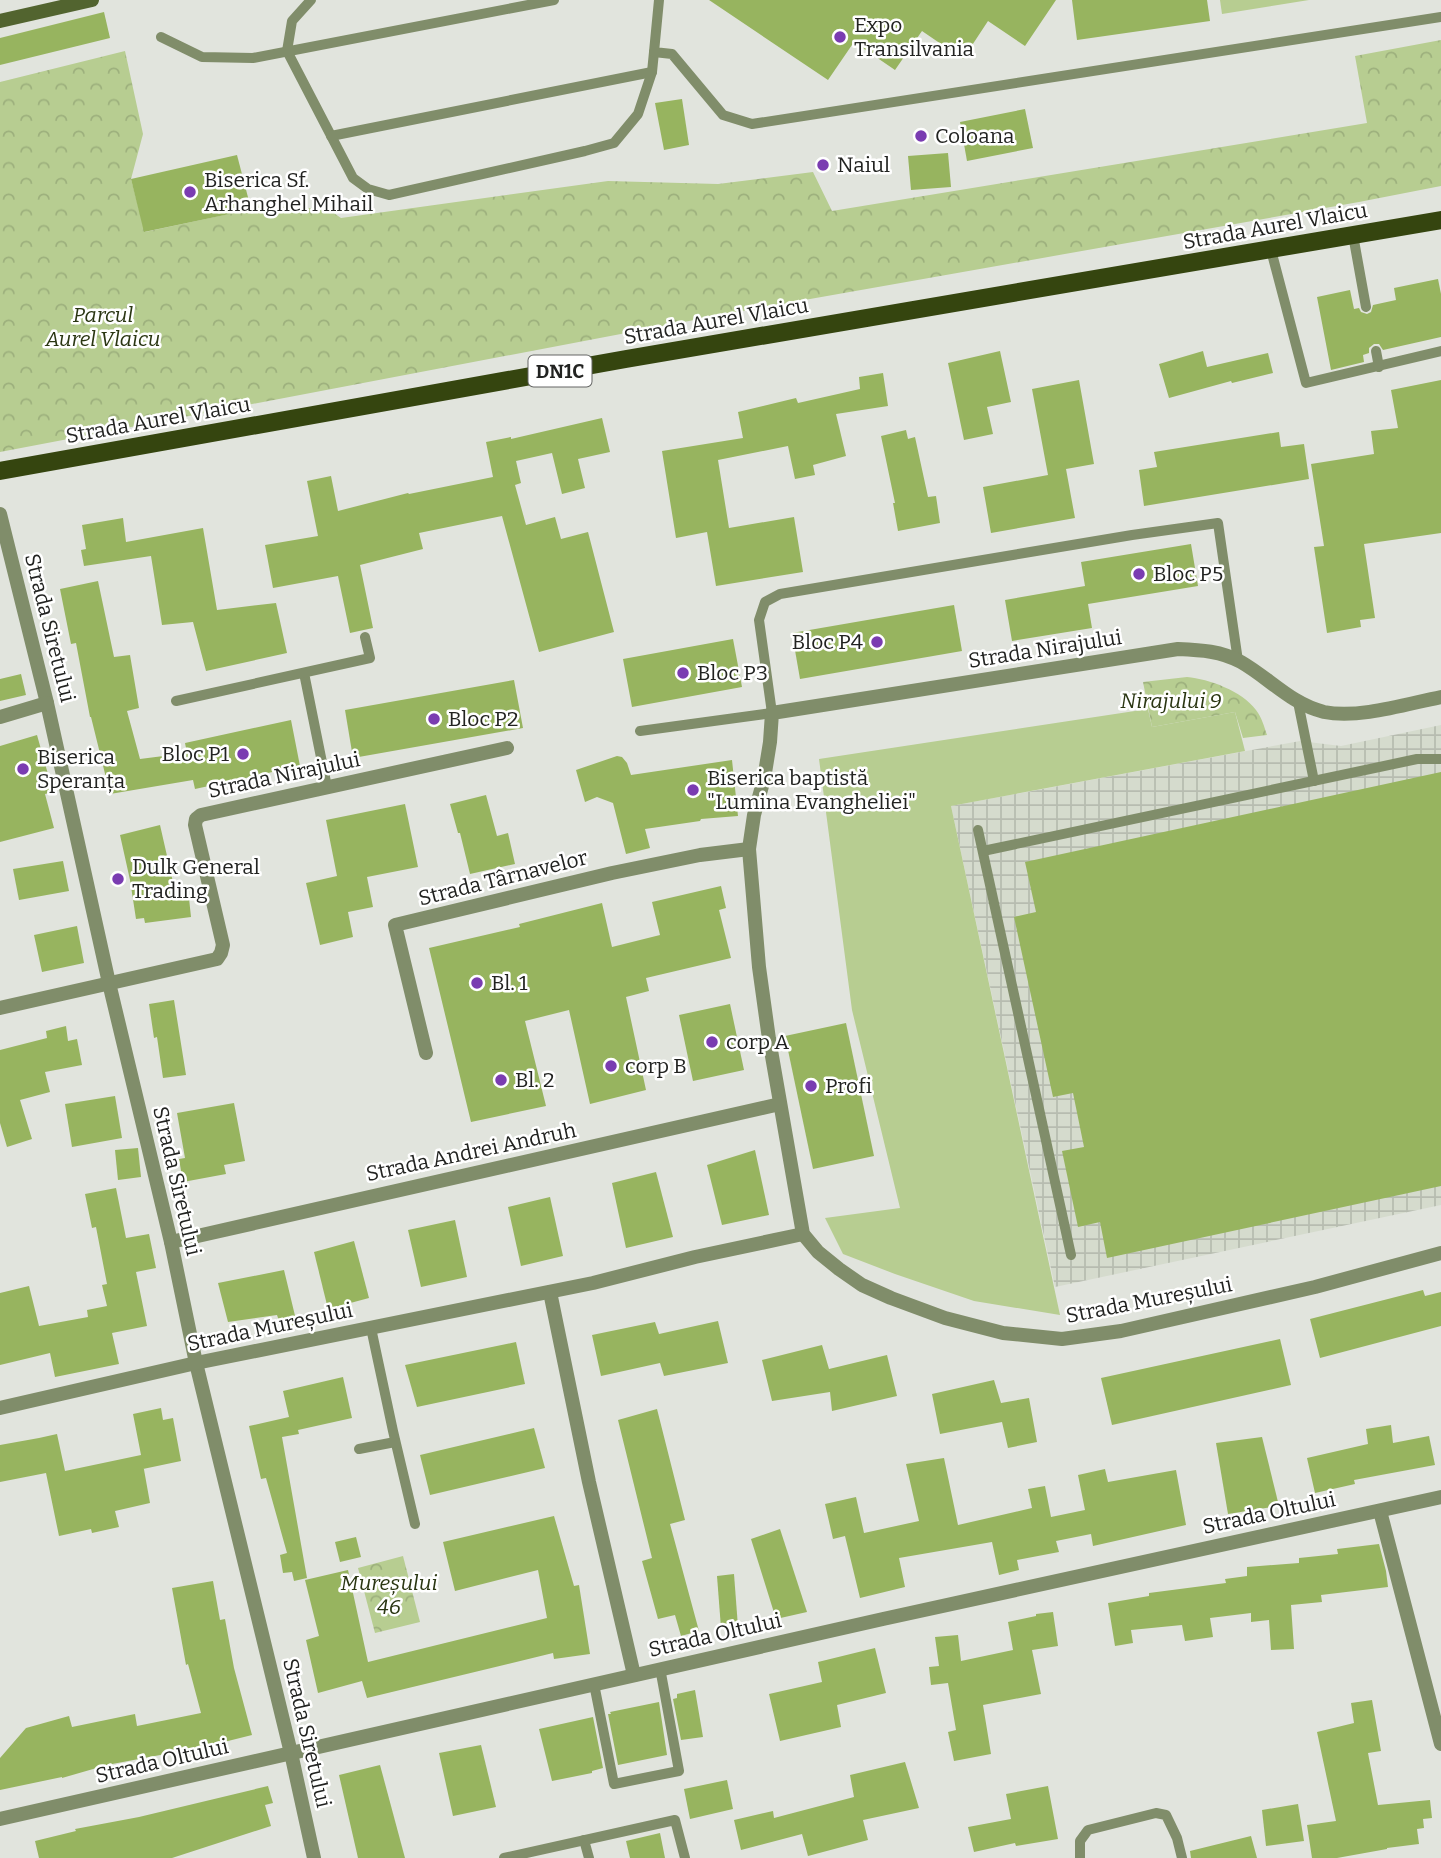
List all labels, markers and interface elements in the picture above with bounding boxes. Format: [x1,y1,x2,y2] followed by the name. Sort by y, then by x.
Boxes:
[854,12,975,62] place label: Expo Transilvania
[832,29,848,45] marker: Expo Transilvania
[935,123,1015,149] place label: Coloana
[913,128,929,144] marker: Coloana
[837,152,890,178] place label: Naiul
[815,157,831,173] marker: Naiul
[204,167,373,217] place label: Biserica Sf. Arhanghel Mihail
[182,184,198,200] marker: Biserica Sf. Arhanghel Mihail
[1181,197,1369,255] street label: Strada Aurel Vlaicu
[622,292,810,350] street label: Strada Aurel Vlaicu
[44,302,161,352] park label: Parcul Aurel Vlaicu
[528,356,592,386] road number: DN1C
[64,391,252,449] street label: Strada Aurel Vlaicu
[19,551,81,705] street label: Strada Siretului
[1153,561,1223,587] place label: Bloc P5
[1131,566,1147,582] marker: Bloc P5
[966,624,1124,674] street label: Strada Nirajului
[792,629,863,655] place label: Bloc P4
[869,634,885,650] marker: Bloc P4
[697,660,768,686] place label: Bloc P3
[675,665,691,681] marker: Bloc P3
[1120,688,1222,714] park label: Nirajului 9
[448,706,518,732] place label: Bloc P2
[426,711,442,727] marker: Bloc P2
[162,741,229,767] place label: Bloc P1
[37,744,126,794] place label: Biserica Speranța
[206,746,362,804] street label: Strada Nirajului
[235,746,251,762] marker: Bloc P1
[15,761,31,777] marker: Biserica Speranța
[707,765,916,815] place label: Biserica baptistă "Lumina Evangheliei"
[685,782,701,798] marker: Biserica baptistă "Lumina Evangheliei"
[416,844,590,912] street label: Strada Târnavelor
[132,854,260,904] place label: Dulk General Trading
[110,871,126,887] marker: Dulk General Trading
[491,970,528,996] place label: Bl. 1
[469,975,485,991] marker: Bl. 1
[726,1029,789,1055] place label: corp A
[704,1034,720,1050] marker: corp A
[625,1053,687,1079] place label: corp B
[603,1058,619,1074] marker: corp B
[515,1067,554,1093] place label: Bl. 2
[493,1072,509,1088] marker: Bl. 2
[825,1073,872,1099] place label: Profi
[803,1078,819,1094] marker: Profi
[147,1104,207,1258] street label: Strada Siretului
[363,1117,579,1187] street label: Strada Andrei Andruh
[1064,1271,1234,1329] street label: Strada Mureșului
[185,1297,355,1357] street label: Strada Mureșului
[1200,1486,1338,1540] street label: Strada Oltului
[340,1570,438,1620] park label: Mureșului 46
[646,1607,784,1663] street label: Strada Oltului
[277,1656,337,1810] street label: Strada Siretului
[93,1733,231,1789] street label: Strada Oltului

